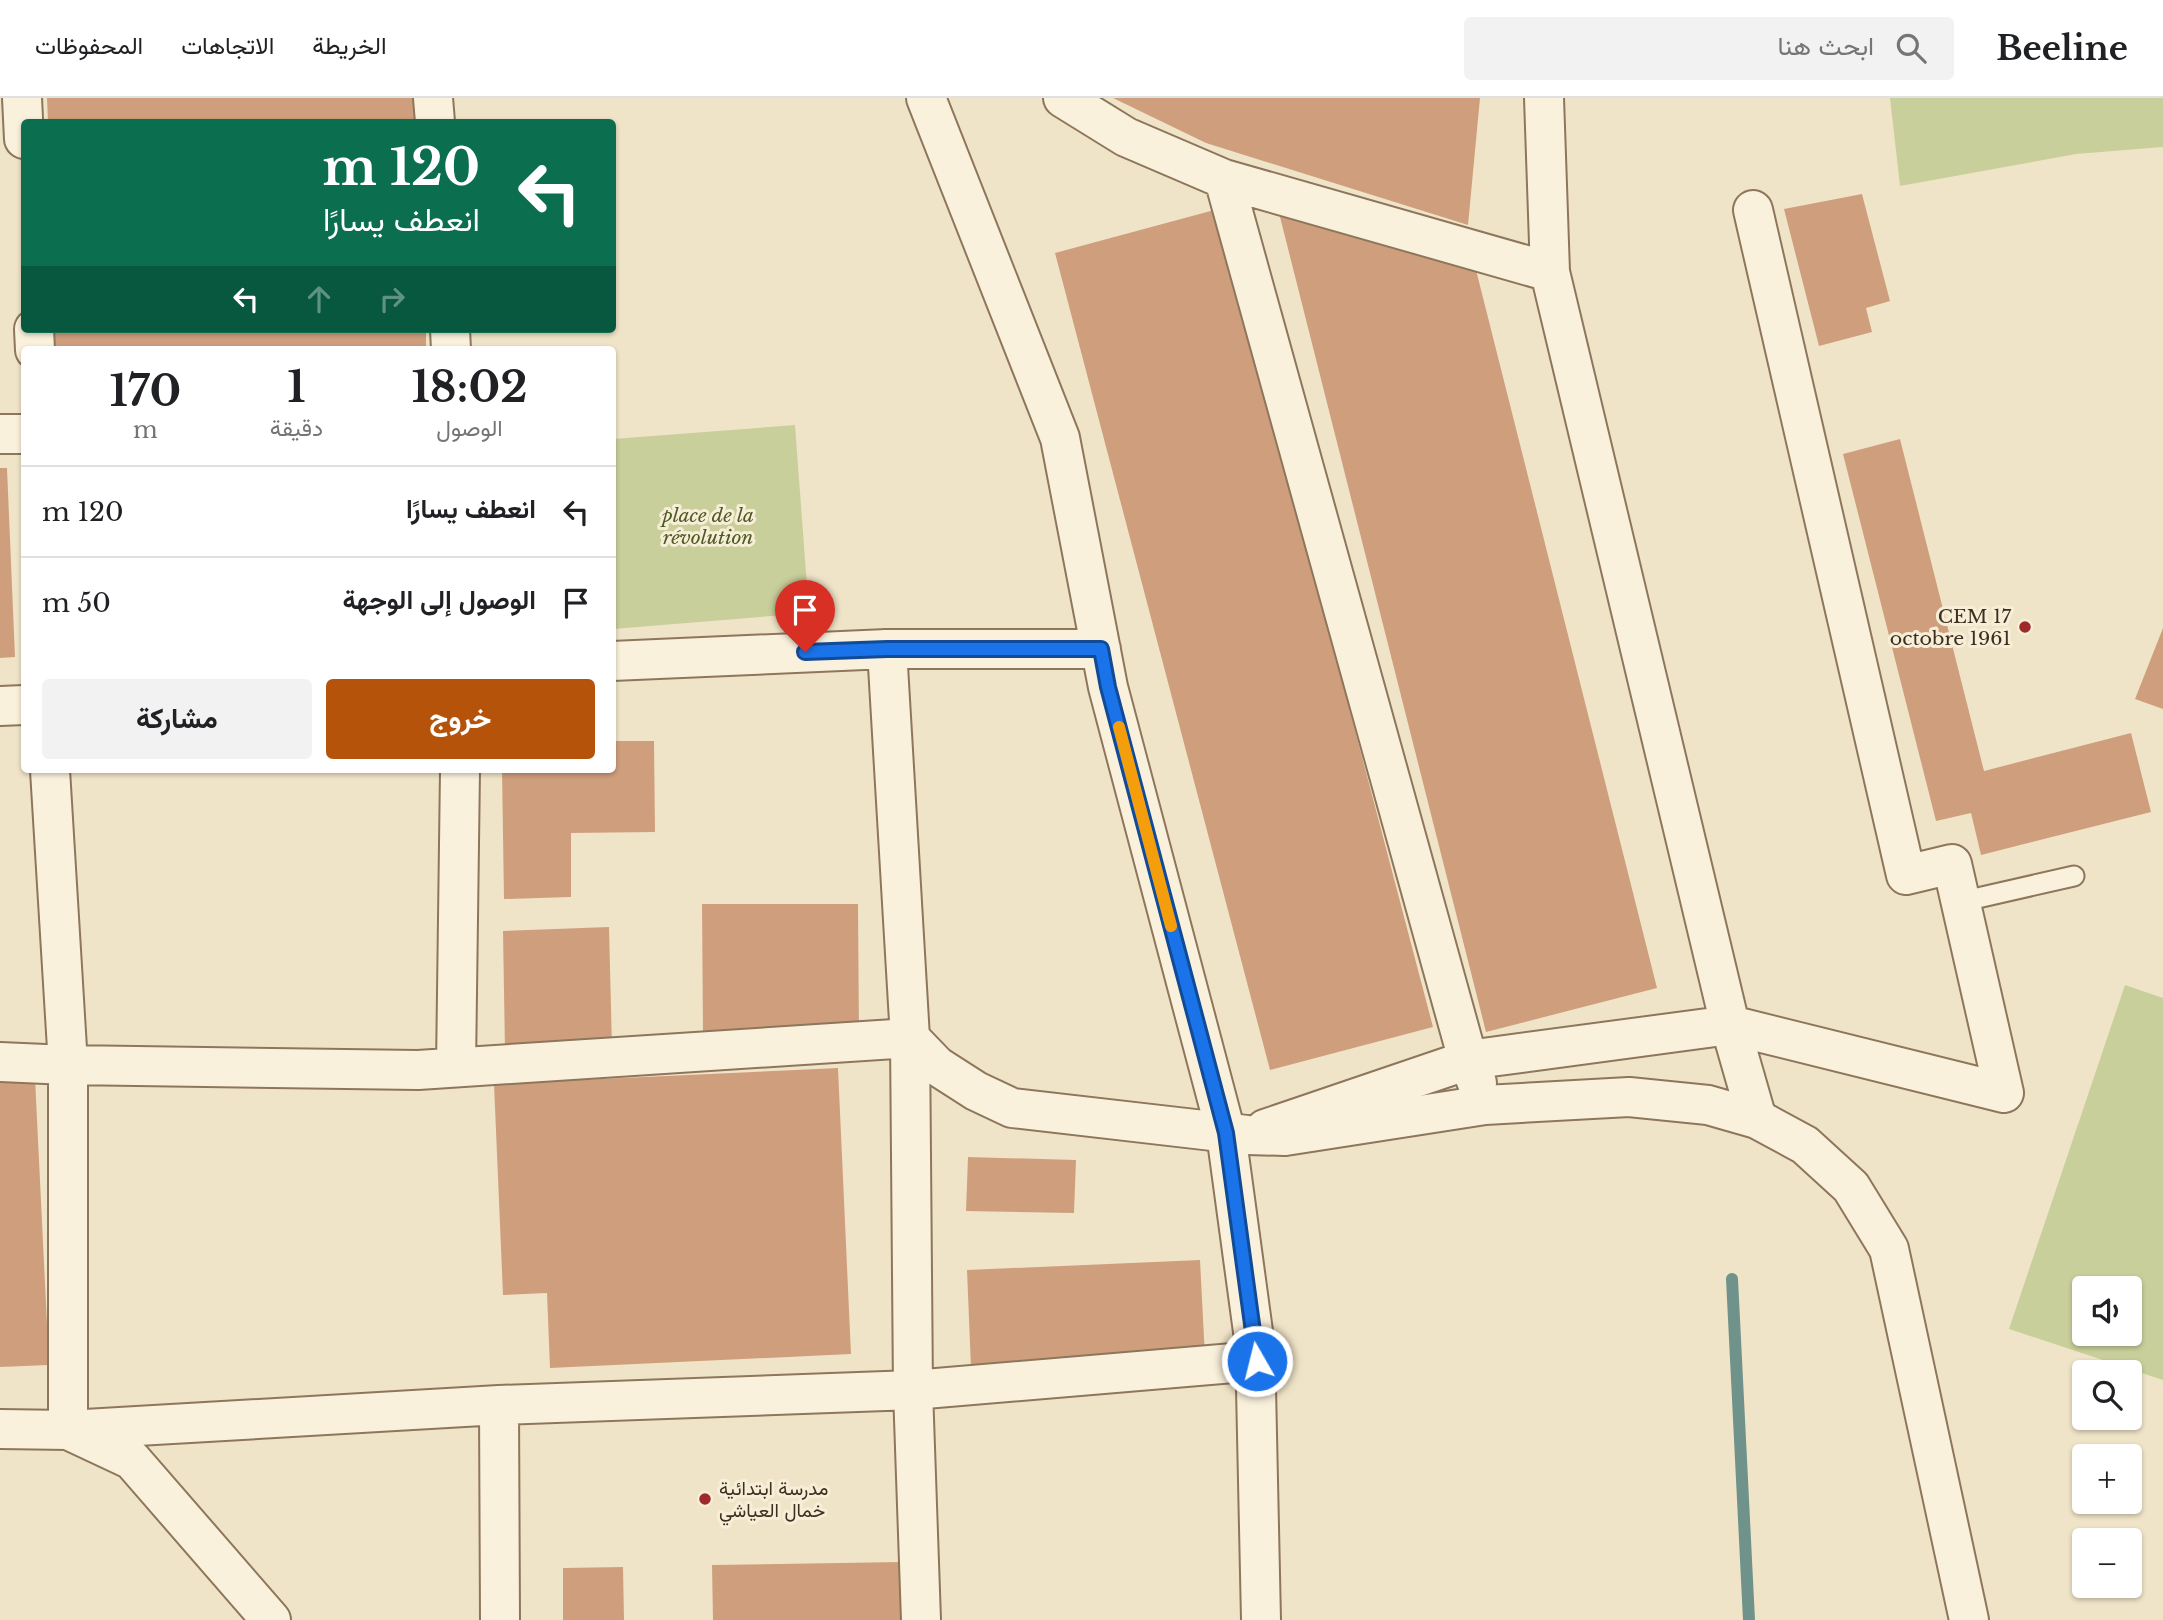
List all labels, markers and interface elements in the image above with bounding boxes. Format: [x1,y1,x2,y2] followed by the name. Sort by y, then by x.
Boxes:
[1464,17,1954,80] search box
[1996,28,2128,69] text: Beeline
[1892,29,1930,67] icon: search
[1777,30,1874,62] text: ابحث هنا
[35,31,143,60] text: المحفوظات
[181,31,274,60] text: الاتجاهات
[312,31,387,60] text: الخريطة
[322,137,480,198] text: 120 m
[504,147,595,238] icon: left
[323,200,480,240] text: انعطف يسارًا
[227,280,265,318] icon: left
[300,280,338,318] icon: ahead
[373,280,411,318] icon: right
[287,361,306,413] text: 1
[412,361,527,413] text: 18:02
[110,365,181,417] text: 170
[270,414,323,442] text: دقيقة
[436,414,503,442] text: الوصول
[133,416,158,444] text: m
[406,493,536,525] text: انعطف يسارًا
[557,493,595,531] icon: left
[42,496,124,528] text: 120 m
[660,504,754,549] park label: place de la révolution
[775,580,835,652] pin
[342,584,536,616] text: الوصول إلى الوجهة
[557,584,595,622] icon: arrive
[42,587,111,619] text: 50 m
[786,591,824,629] icon: arrive
[1890,605,2011,650] place label: CEM 17 octobre 1961
[2017,619,2033,635] marker: CEM 17 octobre 1961
[42,679,312,759] button: مشاركة
[326,679,595,759] button: خروج
[2072,1276,2142,1598] map controls
[2072,1276,2142,1346] button: sound
[1220,1324,1294,1398] position arrow
[2072,1360,2142,1430] button: search
[2072,1444,2142,1514] button: +
[719,1477,828,1526] place label: مدرسة ابتدائية خمال العياشي
[697,1491,713,1507] marker: مدرسة ابتدائية خمال العياشي
[2072,1528,2142,1598] button: −

